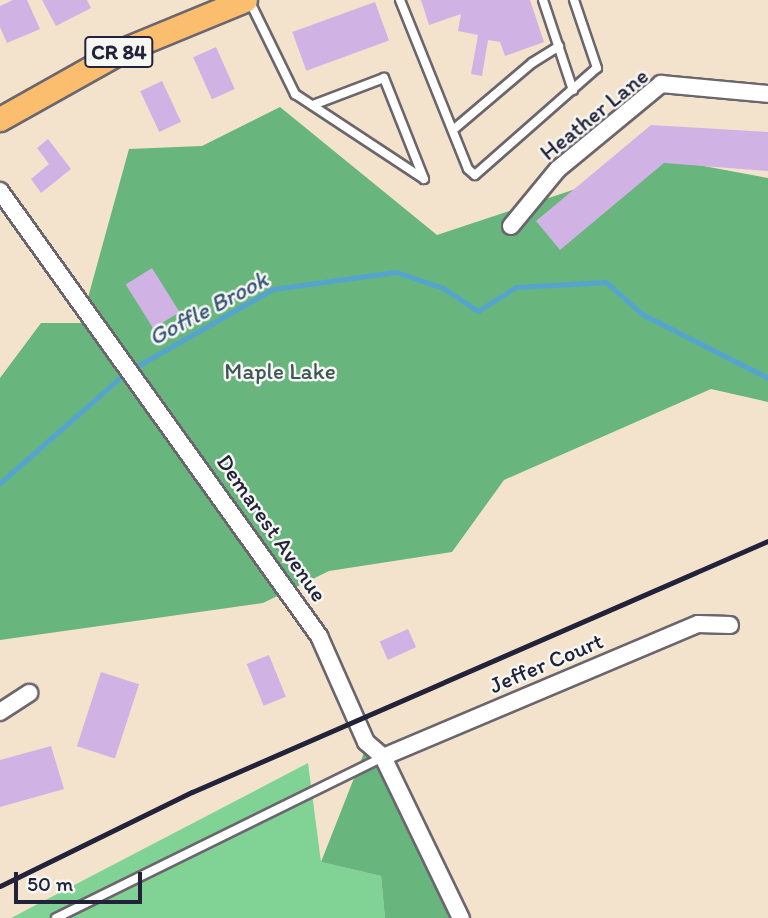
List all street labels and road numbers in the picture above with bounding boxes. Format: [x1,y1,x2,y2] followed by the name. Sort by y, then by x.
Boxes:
[84,34,154,70] road number: CR 84
[534,62,654,166] street label: Heather Lane
[211,449,333,607] street label: Demarest Avenue
[485,627,607,699] street label: Jeffer Court

